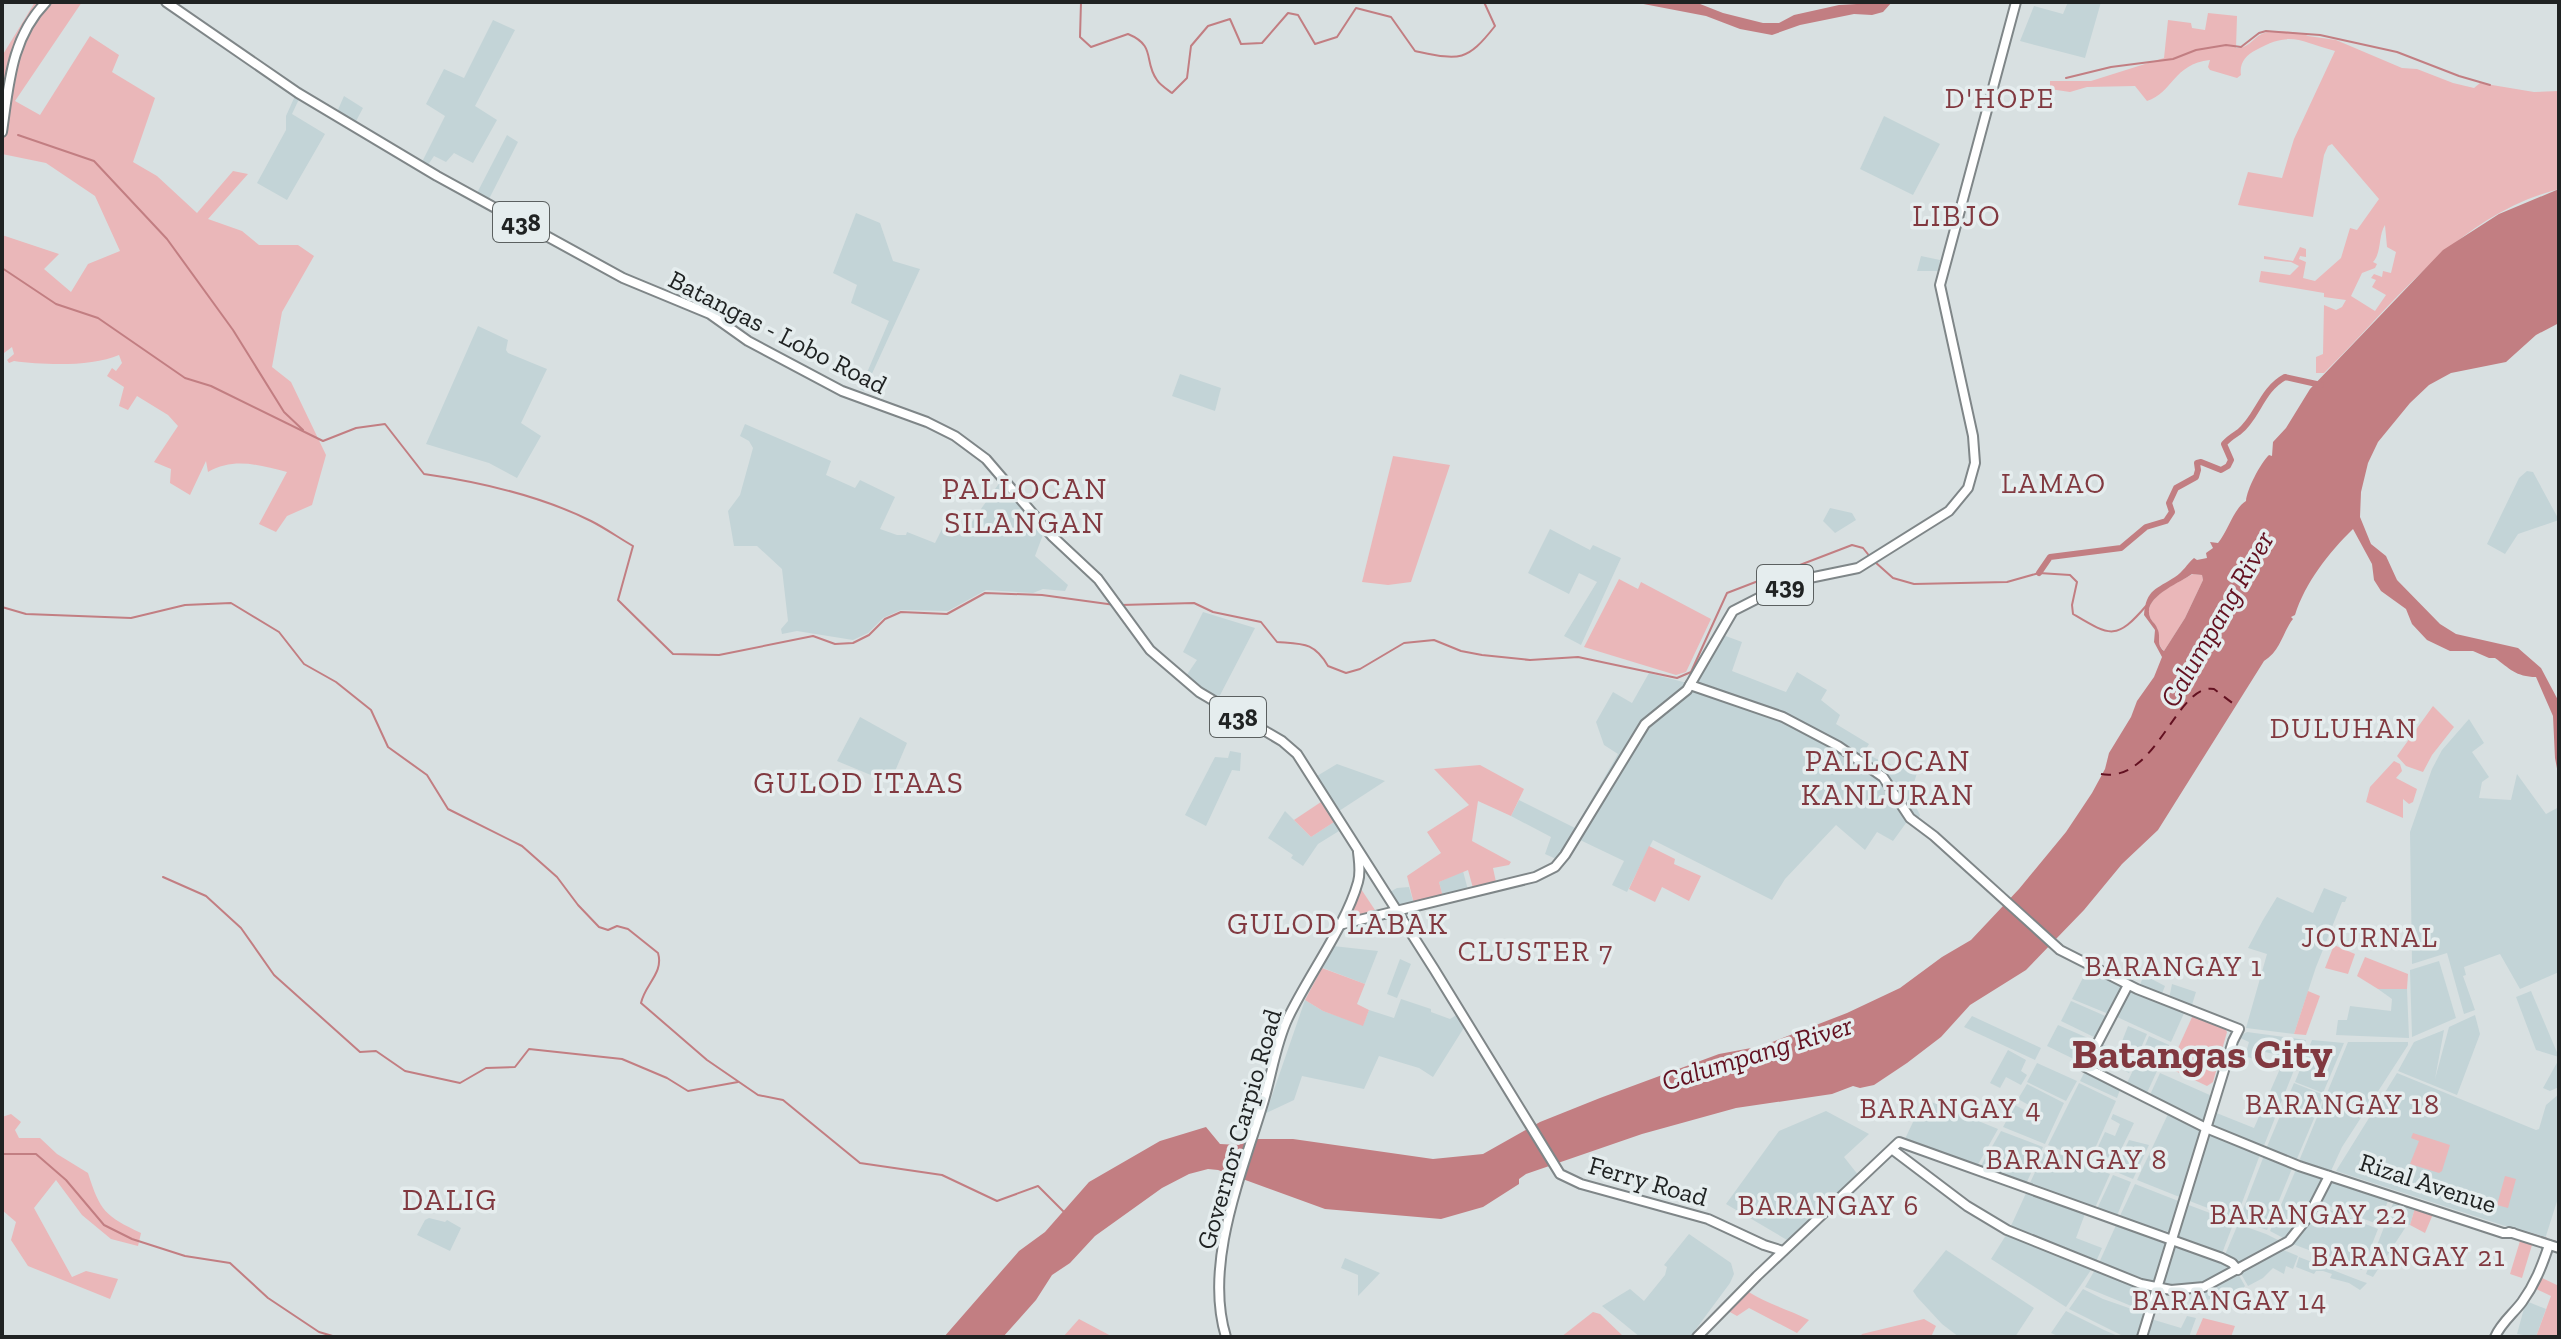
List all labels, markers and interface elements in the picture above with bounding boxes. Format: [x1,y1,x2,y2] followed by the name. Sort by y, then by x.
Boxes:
[1945,82,2055,115] district label: D'HOPE
[1912,198,2002,234] district label: LIBJO
[493,202,549,242] road number: 438
[663,263,893,401] street label: Batangas - Lobo Road
[2001,467,2107,500] district label: LAMAO
[942,471,1108,541] district label: PALLOCAN SILANGAN
[2153,525,2281,713] water label: Calumpang River
[1757,565,1813,605] road number: 439
[1210,697,1266,737] road number: 438
[2270,712,2418,745] district label: DULUHAN
[1801,743,1975,813] district label: PALLOCAN KANLURAN
[753,765,965,801] district label: GULOD ITAAS
[1227,906,1449,942] district label: GULOD LABAK
[2301,921,2439,954] district label: JOURNAL
[1458,935,1614,968] district label: CLUSTER 7
[2085,950,2263,983] district label: BARANGAY 1
[1189,1005,1289,1253] street label: Governor Carpio Road
[1658,1008,1857,1098] water label: Calumpang River
[2072,1028,2332,1079] district label: Batangas City
[2245,1088,2441,1121] district label: BARANGAY 18
[1859,1092,2043,1125] district label: BARANGAY 4
[1985,1143,2169,1176] district label: BARANGAY 8
[2355,1146,2501,1220] street label: Rizal Avenue
[1585,1149,1711,1213] street label: Ferry Road
[402,1182,498,1218] district label: DALIG
[1738,1189,1920,1222] district label: BARANGAY 6
[2210,1198,2408,1231] district label: BARANGAY 22
[2311,1240,2507,1273] district label: BARANGAY 21
[2132,1284,2328,1317] district label: BARANGAY 14

